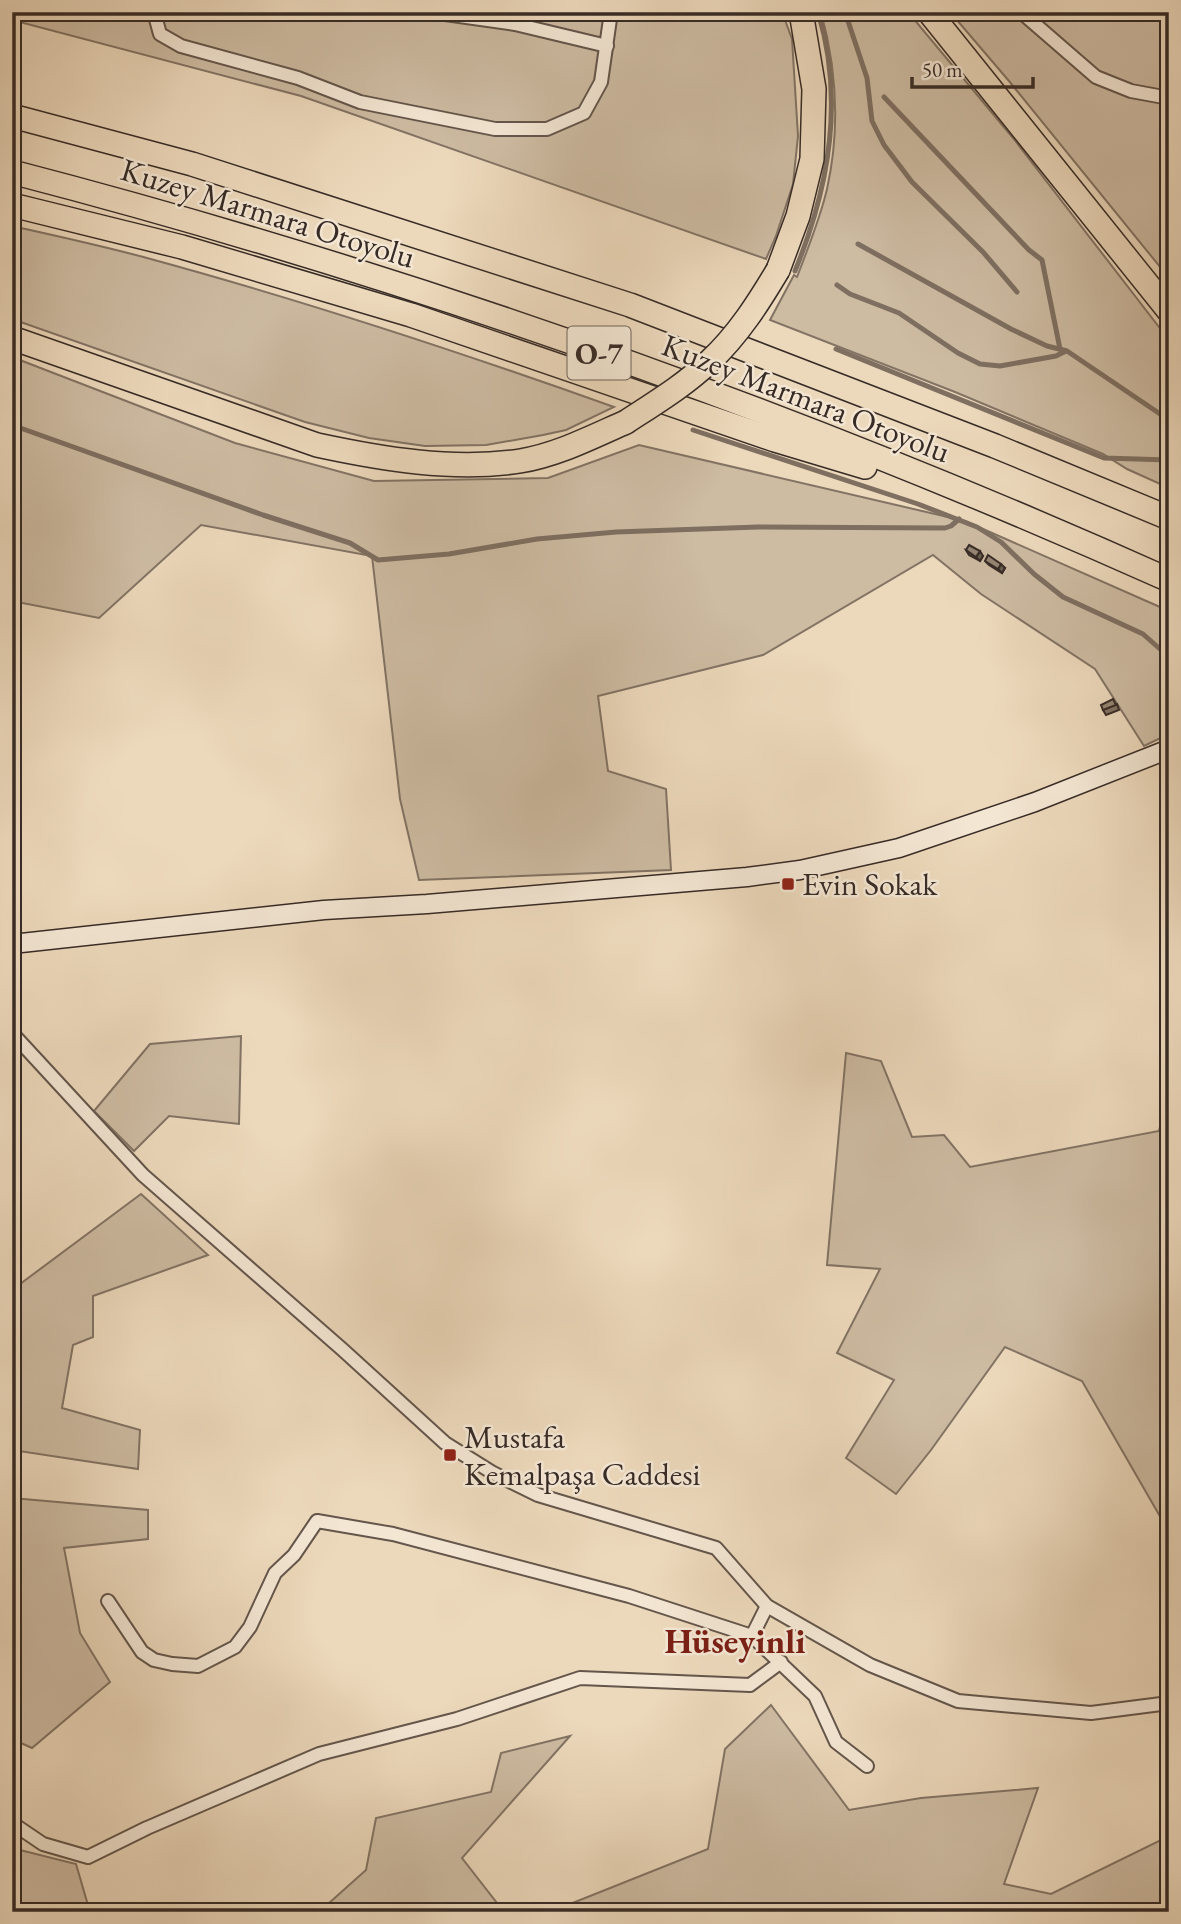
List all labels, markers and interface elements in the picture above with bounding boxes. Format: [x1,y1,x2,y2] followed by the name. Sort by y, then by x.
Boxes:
[912,46,1032,90] scale bar
[922,56,963,83] text: 50 m
[116,148,420,278] street label: Kuzey Marmara Otoyolu
[656,324,956,472] street label: Kuzey Marmara Otoyolu
[568,326,630,380] road number: O-7
[802,863,938,905] place label: Evin Sokak
[780,876,796,892] marker: Evin Sokak
[464,1416,701,1495] place label: Mustafa Kemalpaşa Caddesi
[442,1447,458,1463] marker: Mustafa Kemalpaşa Caddesi
[664,1618,806,1663] district label: Hüseyinli

